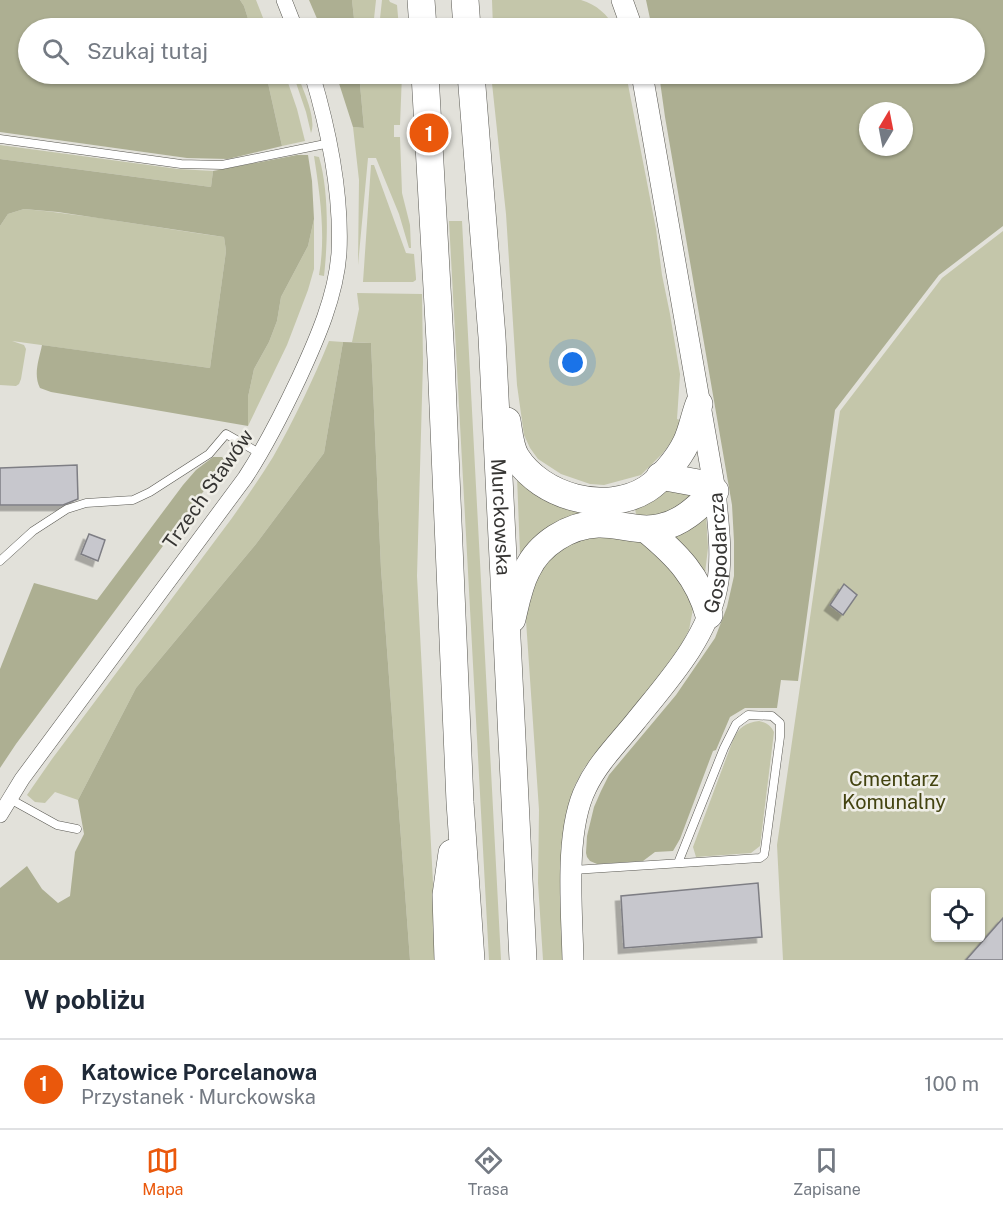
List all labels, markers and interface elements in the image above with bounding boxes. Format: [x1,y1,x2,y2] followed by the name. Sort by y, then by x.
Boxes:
[18,18,985,84] search box
[39,35,72,68] icon: search
[87,38,208,64] text: Szukaj tutaj
[859,102,913,156] north arrow
[410,110,448,156] pin: 1
[558,348,587,377] your location
[158,424,258,554] street label: Trzech Stawów
[486,458,516,576] street label: Murckowska
[698,492,732,617] street label: Gospodarcza
[842,767,946,814] park label: Cmentarz Komunalny
[931,888,985,942] map controls
[931,888,985,942] button: locate
[24,984,145,1015] text: W pobliżu
[81,1059,317,1085] text: Katowice Porcelanowa
[39,1072,48,1096] text: 1
[924,1072,979,1096] text: 100 m
[81,1085,316,1109] text: Przystanek · Murckowska
[142,1144,183,1199] tab: Mapa
[468,1144,509,1199] tab: Trasa
[793,1144,861,1199] tab: Zapisane

